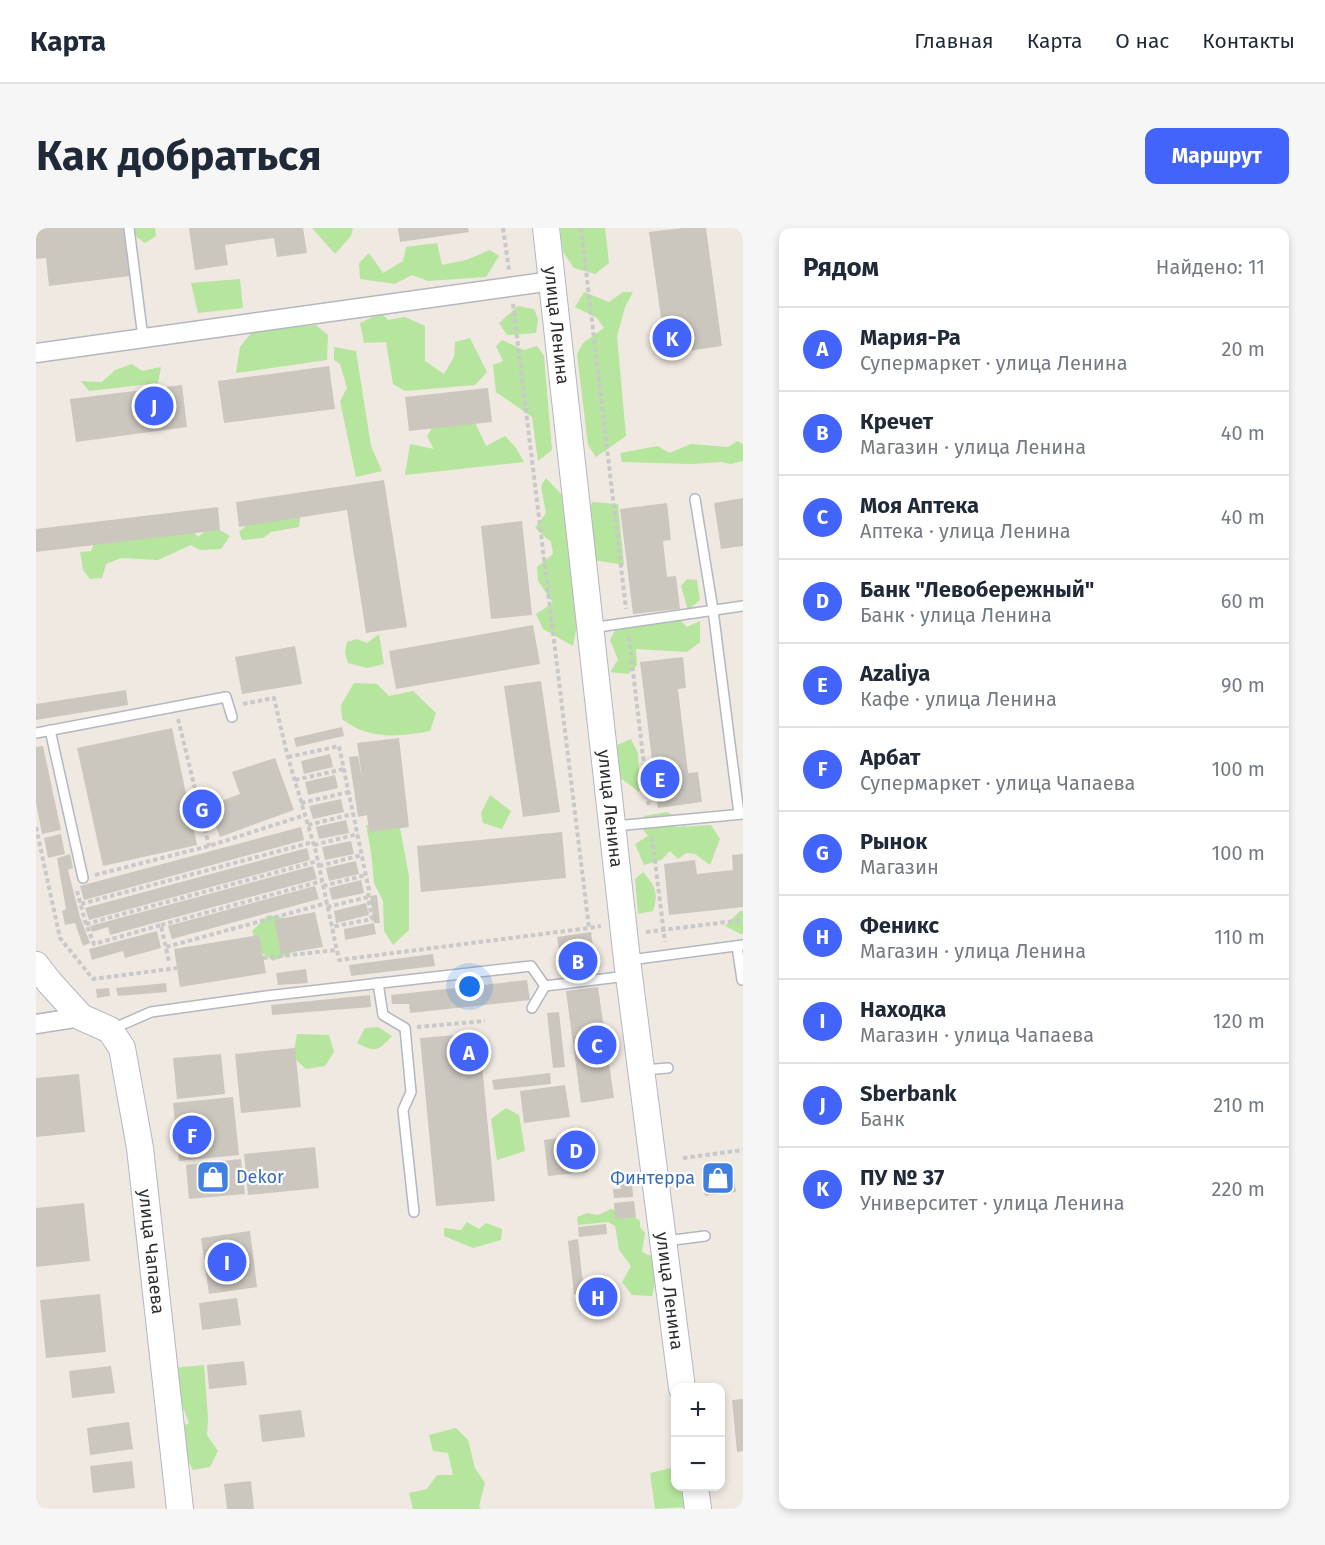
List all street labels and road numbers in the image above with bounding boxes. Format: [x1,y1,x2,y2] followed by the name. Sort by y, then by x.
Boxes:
[539,265,574,386] street label: улица Ленина
[593,748,628,869] street label: улица Ленина
[134,1188,169,1315] street label: улица Чапаева
[651,1231,688,1351] street label: улица Ленина

